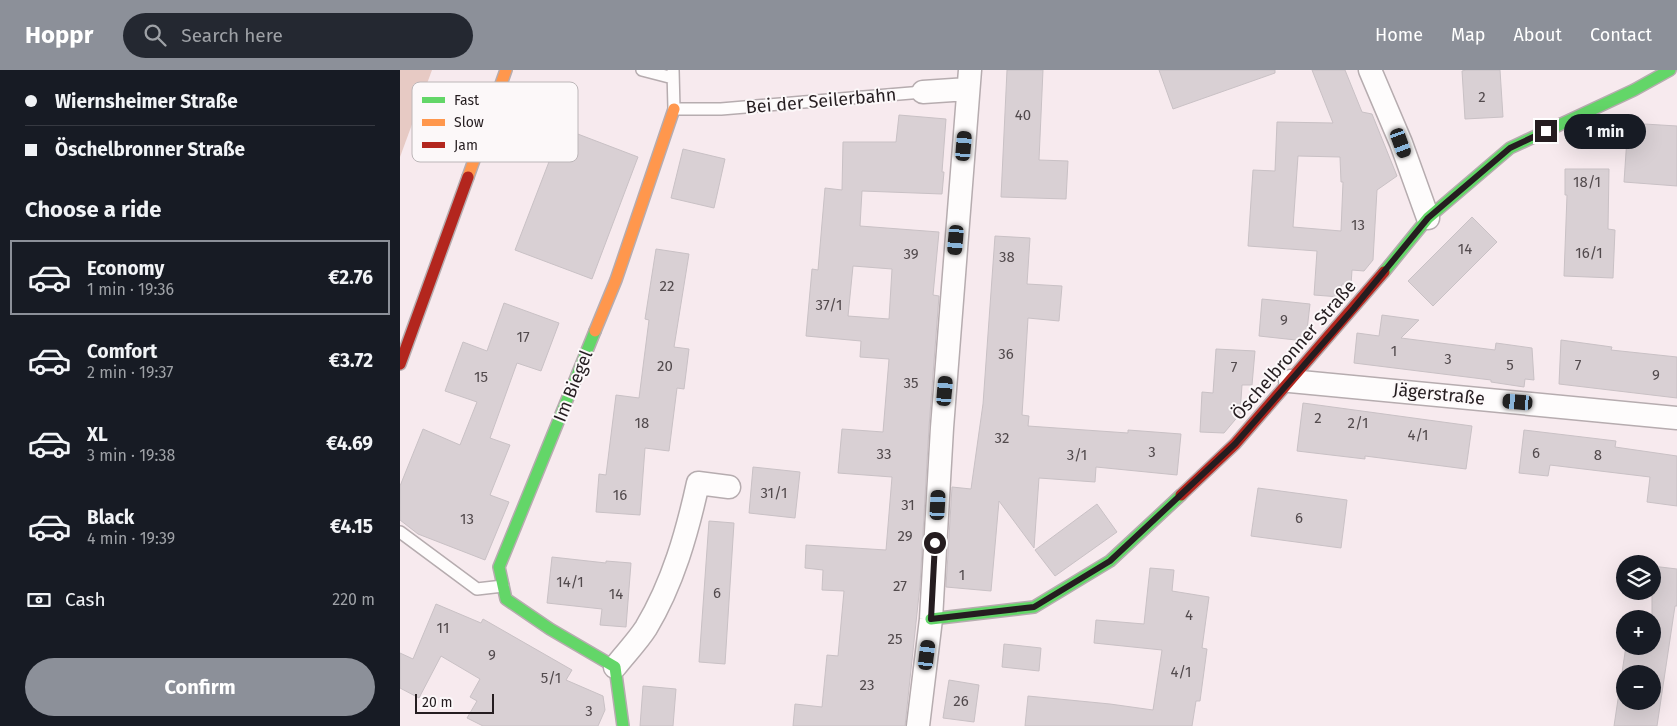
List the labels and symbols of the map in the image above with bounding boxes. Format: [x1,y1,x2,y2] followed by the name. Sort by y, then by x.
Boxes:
[412,82,578,162] legend
[745,83,897,119] street label: Bei der Seilerbahn
[1478,88,1486,106] house number: 2
[454,92,480,109] text: Fast
[1015,106,1031,124] house number: 40
[454,114,484,131] text: Slow
[1564,114,1646,148] callout: 1 min
[1535,120,1557,142] route end
[1388,126,1413,160] car
[955,130,972,162] car
[454,137,478,154] text: Jam
[1573,173,1601,191] house number: 18/1
[1351,216,1365,234] house number: 13
[947,224,964,256] car
[1458,240,1472,258] house number: 14
[1575,244,1603,262] house number: 16/1
[903,245,919,263] house number: 39
[999,248,1015,266] house number: 38
[1227,276,1361,424] street label: Öschelbronner Straße
[660,277,674,295] house number: 22
[816,296,842,314] house number: 37/1
[1280,311,1288,329] house number: 9
[516,328,530,346] house number: 17
[1391,342,1397,360] house number: 1
[998,345,1014,363] house number: 36
[549,347,597,425] street label: Im Biegel
[1444,350,1452,368] house number: 3
[1506,356,1514,374] house number: 5
[1575,356,1582,374] house number: 7
[657,357,673,375] house number: 20
[1231,358,1238,376] house number: 7
[1652,366,1660,384] house number: 9
[474,368,488,386] house number: 15
[903,374,919,392] house number: 35
[936,375,953,407] car
[1392,378,1486,410] street label: Jägerstraße
[1502,393,1533,411] car
[1314,409,1322,427] house number: 2
[635,414,649,432] house number: 18
[1348,414,1368,432] house number: 2/1
[1407,426,1429,444] house number: 4/1
[995,429,1009,447] house number: 32
[1148,443,1156,461] house number: 3
[1532,444,1540,462] house number: 6
[877,445,891,463] house number: 33
[1067,446,1087,464] house number: 3/1
[1594,446,1602,464] house number: 8
[760,484,788,502] house number: 31/1
[613,486,627,504] house number: 16
[929,490,946,520] car
[901,496,915,514] house number: 31
[1295,509,1303,527] house number: 6
[460,510,474,528] house number: 13
[897,527,913,545] house number: 29
[924,532,946,554] route start
[959,566,965,584] house number: 1
[556,573,584,591] house number: 14/1
[893,577,907,595] house number: 27
[713,584,721,602] house number: 6
[609,585,623,603] house number: 14
[1185,606,1193,624] house number: 4
[437,619,449,637] house number: 11
[888,630,902,648] house number: 25
[917,639,936,671] car
[488,646,496,664] house number: 9
[1170,663,1192,681] house number: 4/1
[541,669,561,687] house number: 5/1
[860,676,874,694] house number: 23
[415,691,494,714] scale bar
[953,692,969,710] house number: 26
[585,702,593,720] house number: 3

